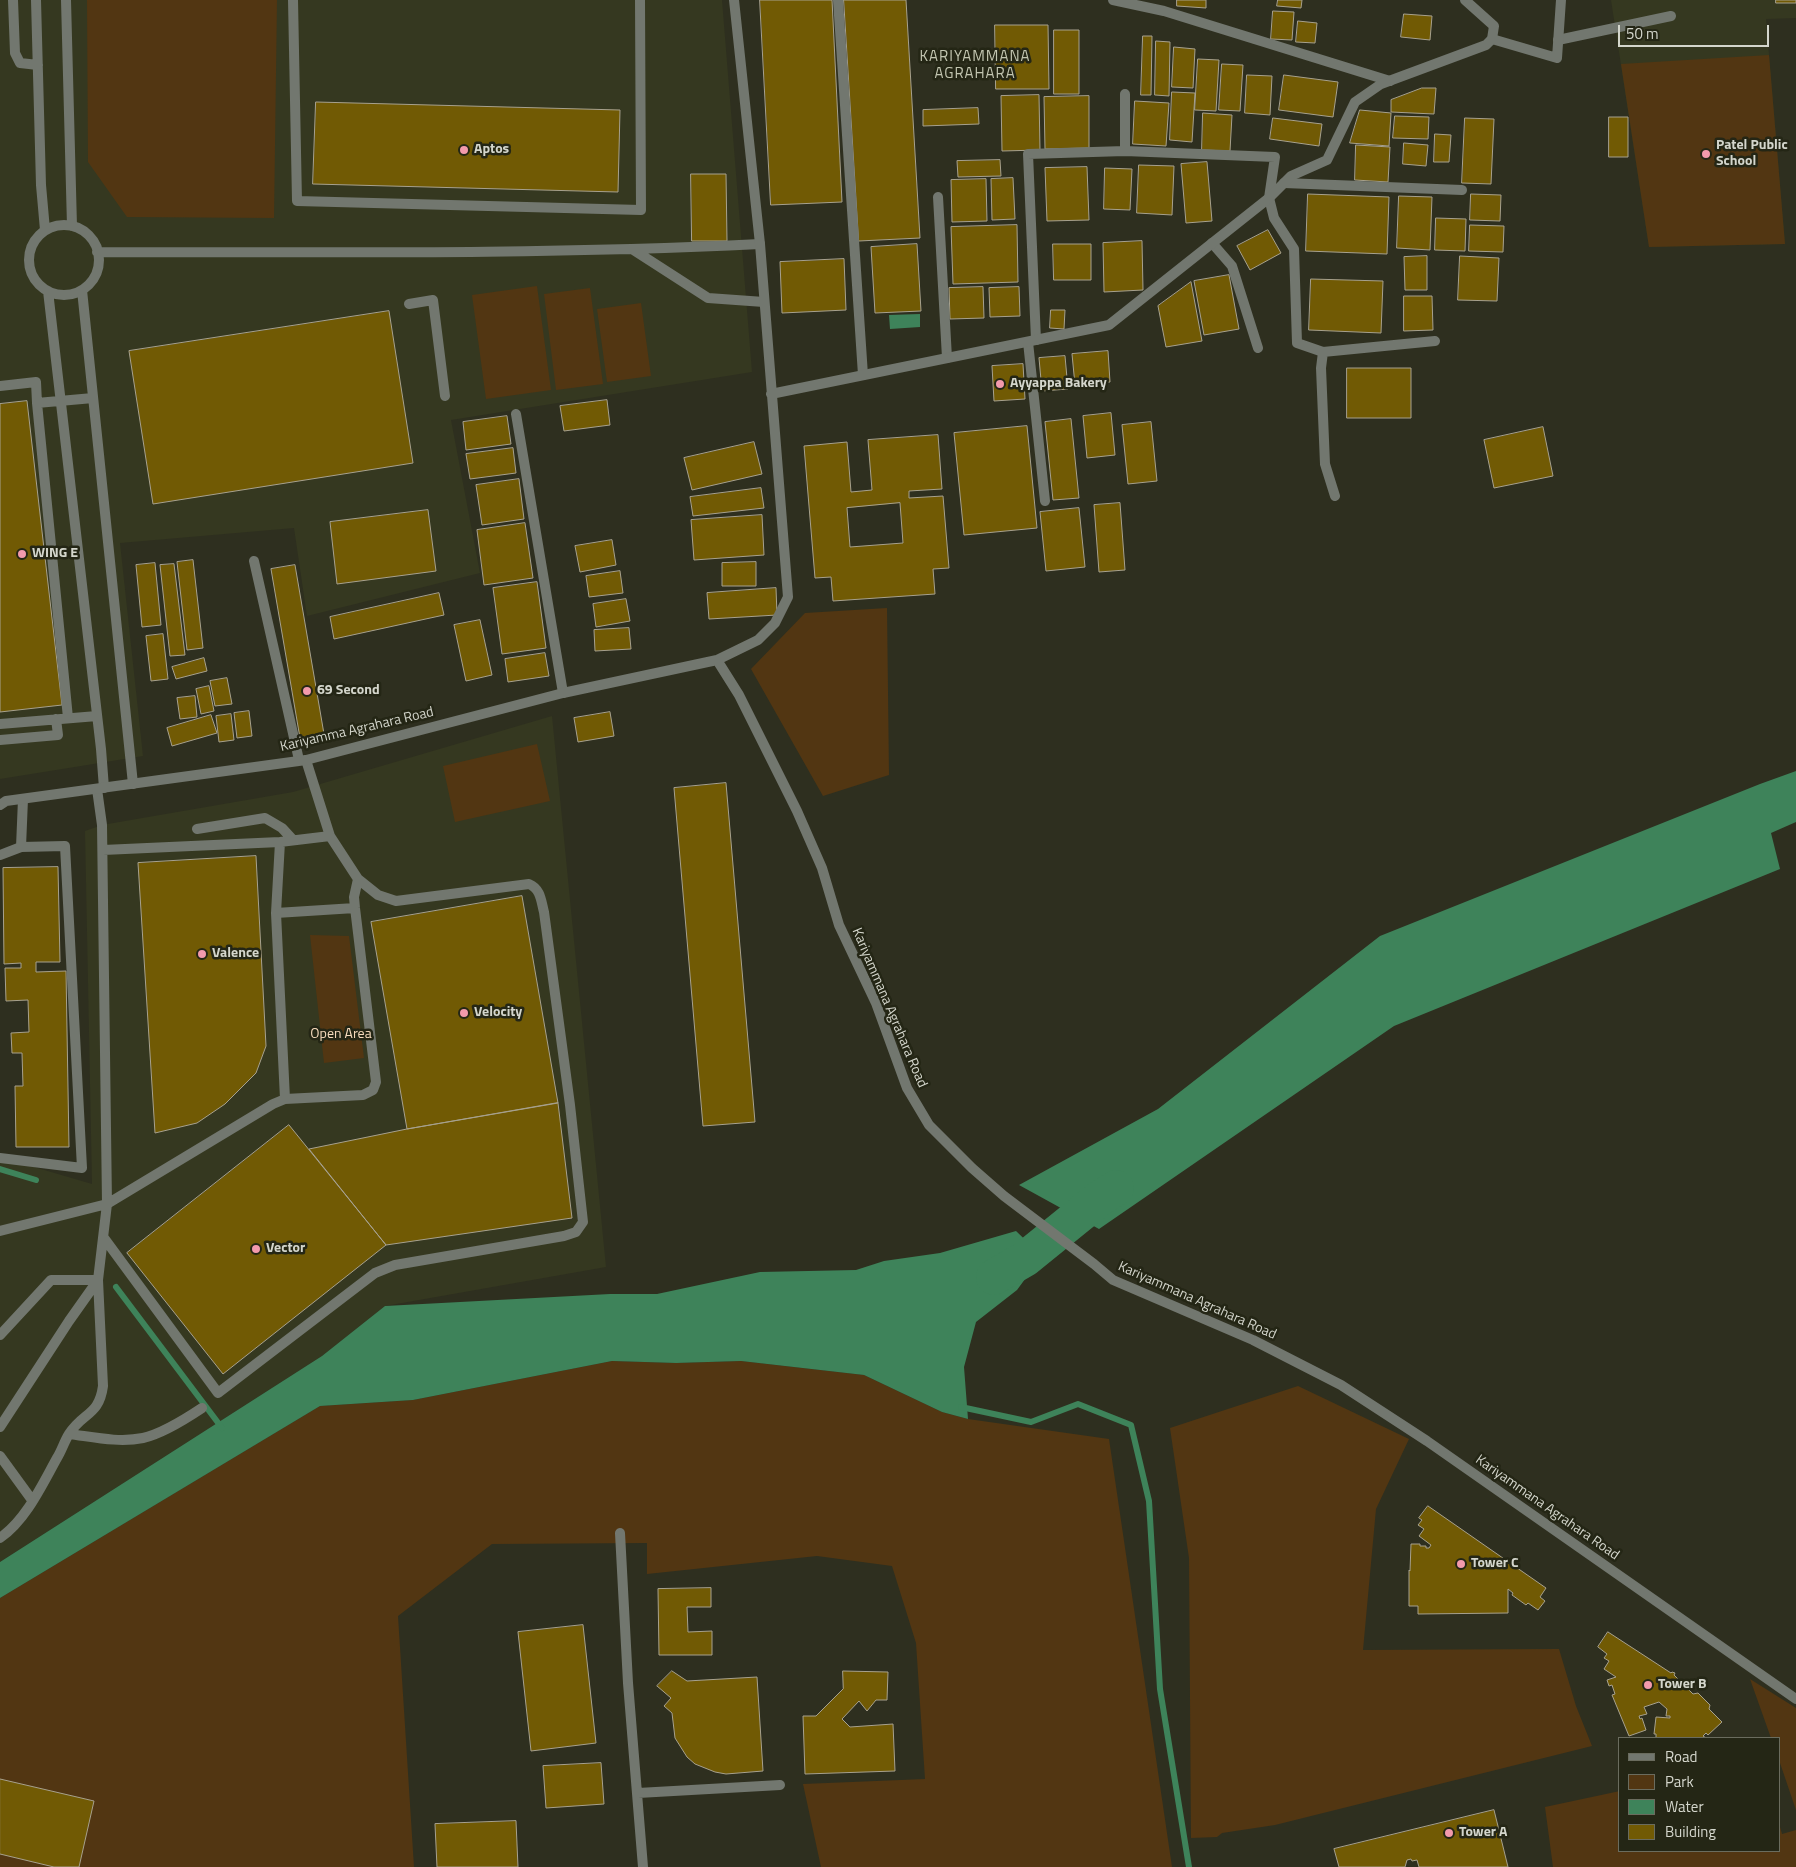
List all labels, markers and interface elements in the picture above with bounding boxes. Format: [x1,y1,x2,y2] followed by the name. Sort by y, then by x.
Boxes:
[1621,15,1772,47] scale bar
[1626,22,1659,45] text: 50 m
[918,48,1032,83] district label: KARIYAMMANA AGRAHARA
[1716,138,1788,170] place label: Patel Public School
[474,142,509,158] place label: Aptos
[458,144,470,156] marker: Aptos
[1700,148,1712,160] marker: Patel Public School
[1010,376,1107,392] place label: Ayyappa Bakery
[994,378,1006,390] marker: Ayyappa Bakery
[32,546,78,562] place label: WING E
[16,548,28,560] marker: WING E
[317,683,380,699] place label: 69 Second
[301,685,313,697] marker: 69 Second
[279,704,435,756] street label: Kariyamma Agrahara Road
[848,926,930,1090] street label: Kariyammana Agrahara Road
[212,946,259,962] place label: Valence
[196,948,208,960] marker: Valence
[474,1005,522,1021] place label: Velocity
[458,1007,470,1019] marker: Velocity
[310,1027,372,1043] park label: Open Area
[266,1241,305,1257] place label: Vector
[250,1243,262,1255] marker: Vector
[1115,1258,1279,1344] street label: Kariyammana Agrahara Road
[1472,1452,1622,1564] street label: Kariyammana Agrahara Road
[1471,1556,1519,1572] place label: Tower C
[1455,1558,1467,1570] marker: Tower C
[1658,1677,1707,1693] place label: Tower B
[1642,1679,1654,1691] marker: Tower B
[1618,1737,1781,1852] legend
[1665,1745,1697,1768] text: Road
[1665,1770,1694,1793] text: Park
[1665,1795,1704,1818] text: Water
[1665,1820,1716,1843] text: Building
[1459,1825,1508,1841] place label: Tower A
[1443,1827,1455,1839] marker: Tower A

